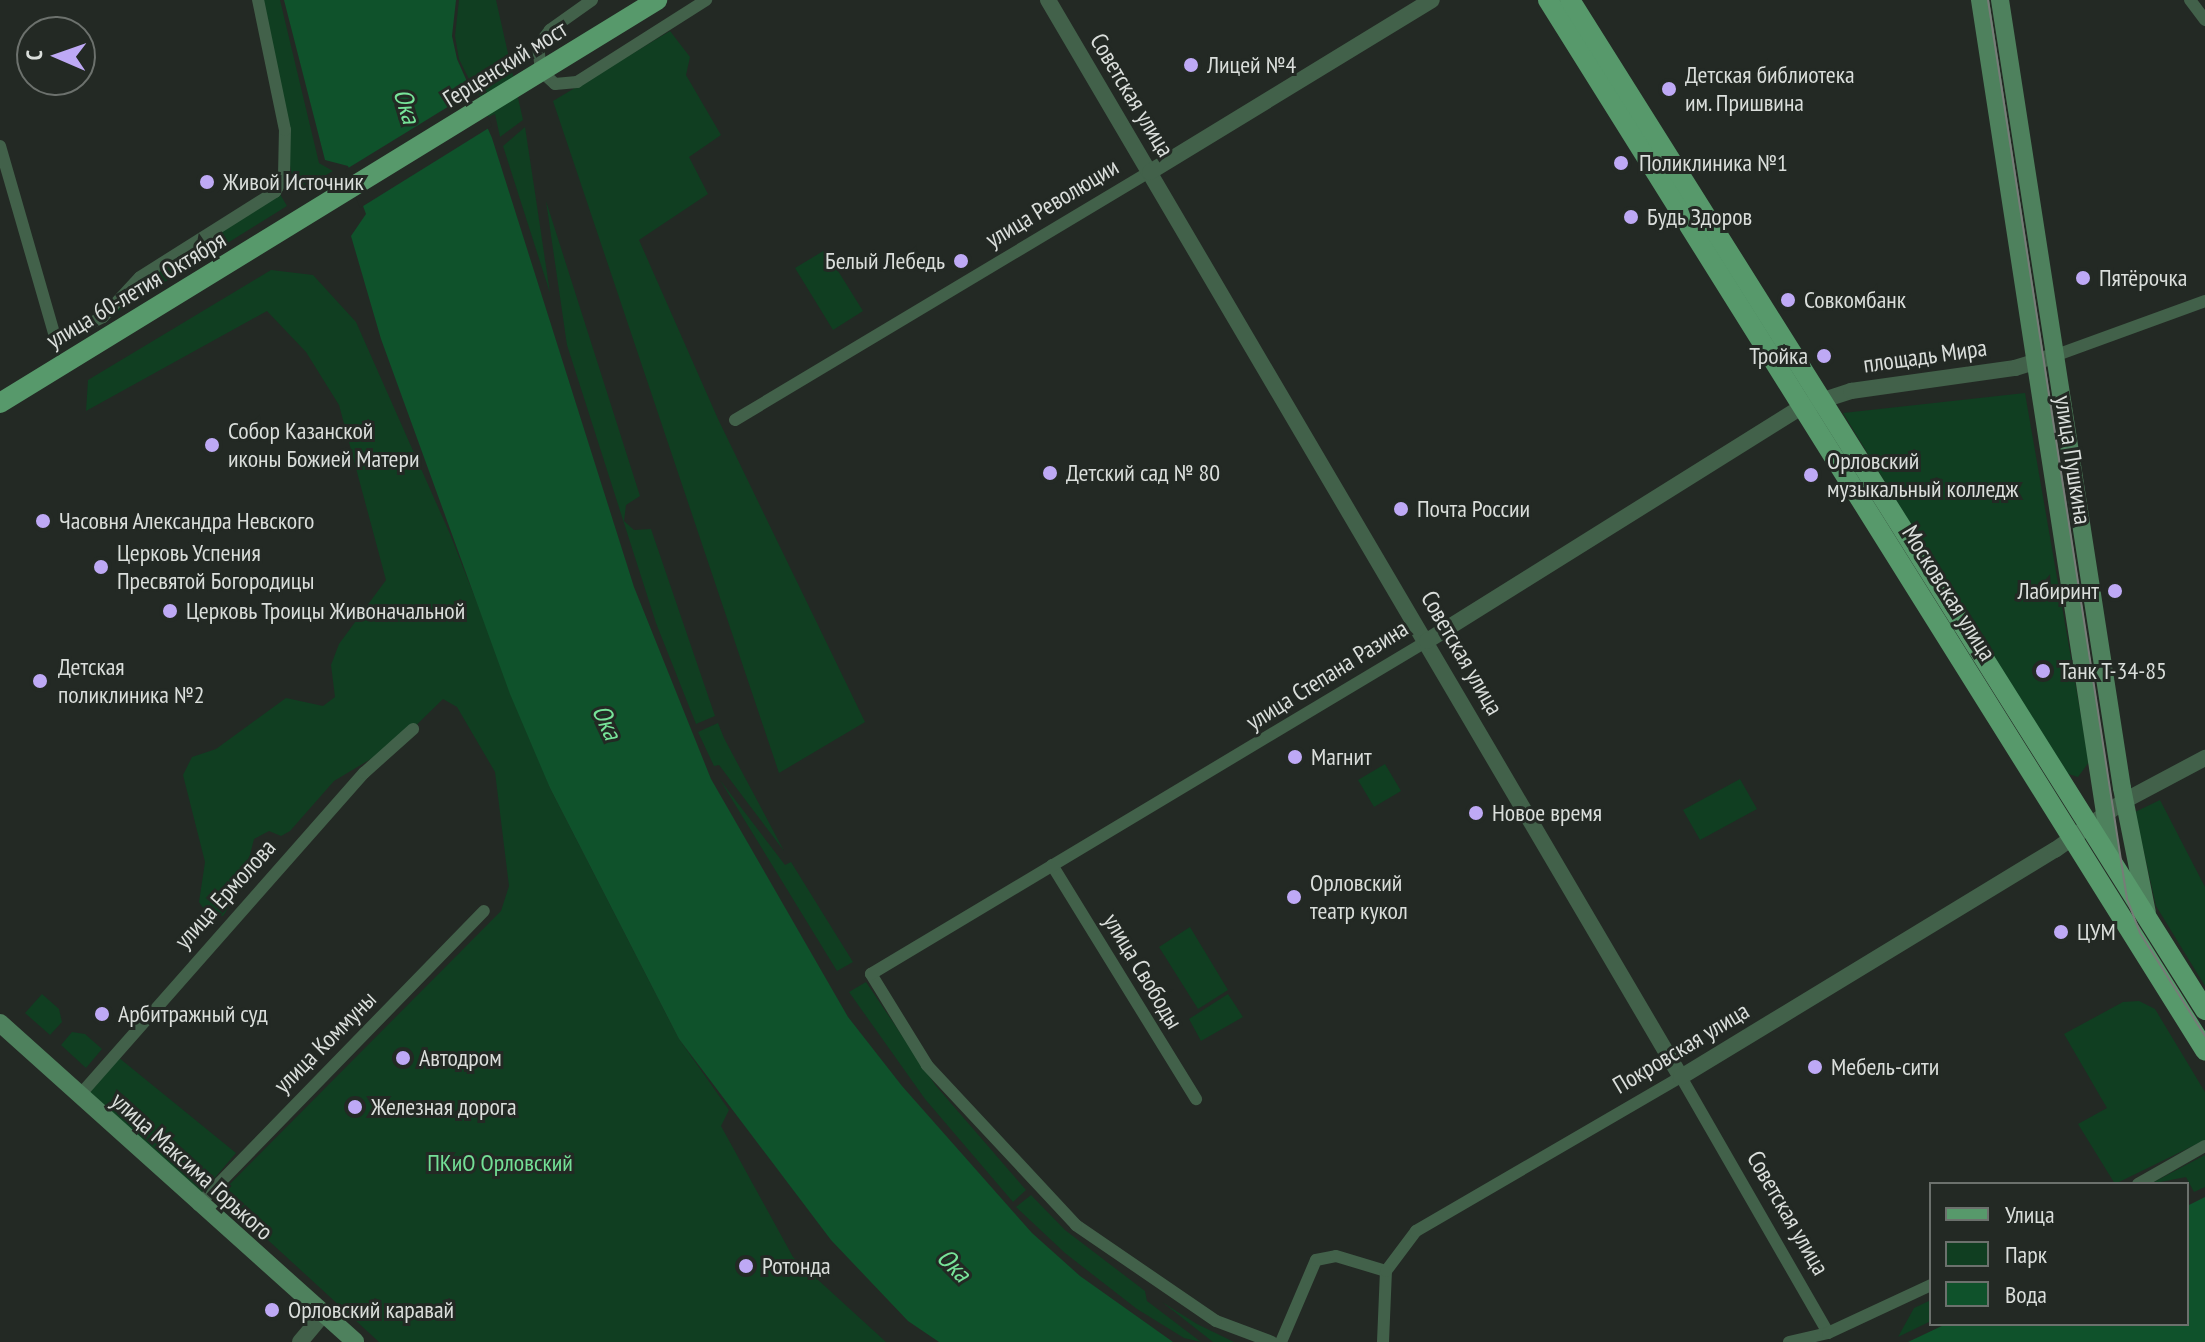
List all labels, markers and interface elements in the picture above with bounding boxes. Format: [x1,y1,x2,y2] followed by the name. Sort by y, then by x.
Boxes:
[438,15,572,113] street label: Герценский мост
[16,16,96,96] north arrow
[1084,28,1180,162] street label: Советская улица
[20,50,48,61] text: С
[1207,51,1296,79] place label: Лицей №4
[1182,56,1200,74] marker: Лицей №4
[1685,61,1855,117] place label: Детская библиотека им. Пришвина
[1660,80,1678,98] marker: Детская библиотека им. Пришвина
[387,85,427,127] water label: Ока
[1639,149,1788,177] place label: Поликлиника №1
[980,152,1124,254] street label: улица Революции
[1610,152,1632,174] marker: Поликлиника №1
[223,168,364,196] place label: Живой Источник
[198,173,216,191] marker: Живой Источник
[1647,203,1753,231] place label: Будь Здоров
[1622,208,1640,226] marker: Будь Здоров
[41,225,231,355] street label: улица 60-летия Октября
[825,247,945,275] place label: Белый Лебедь
[952,252,970,270] marker: Белый Лебедь
[2099,264,2187,292] place label: Пятёрочка
[2074,269,2092,287] marker: Пятёрочка
[1804,286,1906,314] place label: Совкомбанк
[1779,291,1797,309] marker: Совкомбанк
[1861,333,1989,379] street label: площадь Мира
[1749,342,1808,370] place label: Тройка
[1815,347,1833,365] marker: Тройка
[2049,394,2097,526] street label: улица Пушкина
[228,417,419,473] place label: Собор Казанской иконы Божией Матери
[203,436,221,454] marker: Собор Казанской иконы Божией Матери
[1827,447,2018,503] place label: Орловский музыкальный колледж
[1066,459,1220,487] place label: Детский сад № 80
[1041,464,1059,482] marker: Детский сад № 80
[1802,466,1820,484] marker: Орловский музыкальный колледж
[1417,495,1530,523] place label: Почта России
[1392,500,1410,518] marker: Почта России
[59,507,315,535] place label: Часовня Александра Невского
[34,512,52,530] marker: Часовня Александра Невского
[1896,520,2002,666] street label: Московская улица
[117,539,314,595] place label: Церковь Успения Пресвятой Богородицы
[92,558,110,576] marker: Церковь Успения Пресвятой Богородицы
[2017,577,2099,605] place label: Лабиринт
[2106,582,2124,600] marker: Лабиринт
[1415,586,1509,720] street label: Советская улица
[186,597,466,625] place label: Церковь Троицы Живоначальной
[161,602,179,620] marker: Церковь Троицы Живоначальной
[1241,614,1413,736] street label: улица Степана Разина
[58,653,205,709] place label: Детская поликлиника №2
[2059,657,2167,685] place label: Танк Т-34-85
[2034,662,2052,680] marker: Танк Т-34-85
[29,670,51,692] marker: Детская поликлиника №2
[586,700,628,744] water label: Ока
[1311,743,1372,771] place label: Магнит
[1286,748,1304,766] marker: Магнит
[1492,799,1602,827] place label: Новое время
[1467,804,1485,822] marker: Новое время
[168,833,282,955] street label: улица Ермолова
[1310,869,1408,925] place label: Орловский театр кукол
[1285,888,1303,906] marker: Орловский театр кукол
[1097,908,1189,1034] street label: улица Свободы
[2077,918,2116,946] place label: ЦУМ
[2052,923,2070,941] marker: ЦУМ
[268,985,382,1099] street label: улица Коммуны
[1608,996,1754,1100] street label: Покровская улица
[118,1000,268,1028] place label: Арбитражный суд
[93,1005,111,1023] marker: Арбитражный суд
[419,1044,502,1072] place label: Автодром
[394,1049,412,1067] marker: Автодром
[1831,1053,1939,1081] place label: Мебель-сити
[1806,1058,1824,1076] marker: Мебель-сити
[105,1086,279,1246] street label: улица Максима Горького
[371,1093,516,1121] place label: Железная дорога
[346,1098,364,1116] marker: Железная дорога
[1741,1146,1835,1280] street label: Советская улица
[427,1149,573,1177] park label: ПКиО Орловский
[1929,1182,2189,1326] legend
[2005,1199,2055,1230] text: Улица
[2005,1239,2047,1270] text: Парк
[931,1242,977,1288] water label: Ока
[762,1252,831,1280] place label: Ротонда
[737,1257,755,1275] marker: Ротонда
[2005,1279,2047,1310] text: Вода
[288,1296,454,1324] place label: Орловский каравай
[263,1301,281,1319] marker: Орловский каравай

